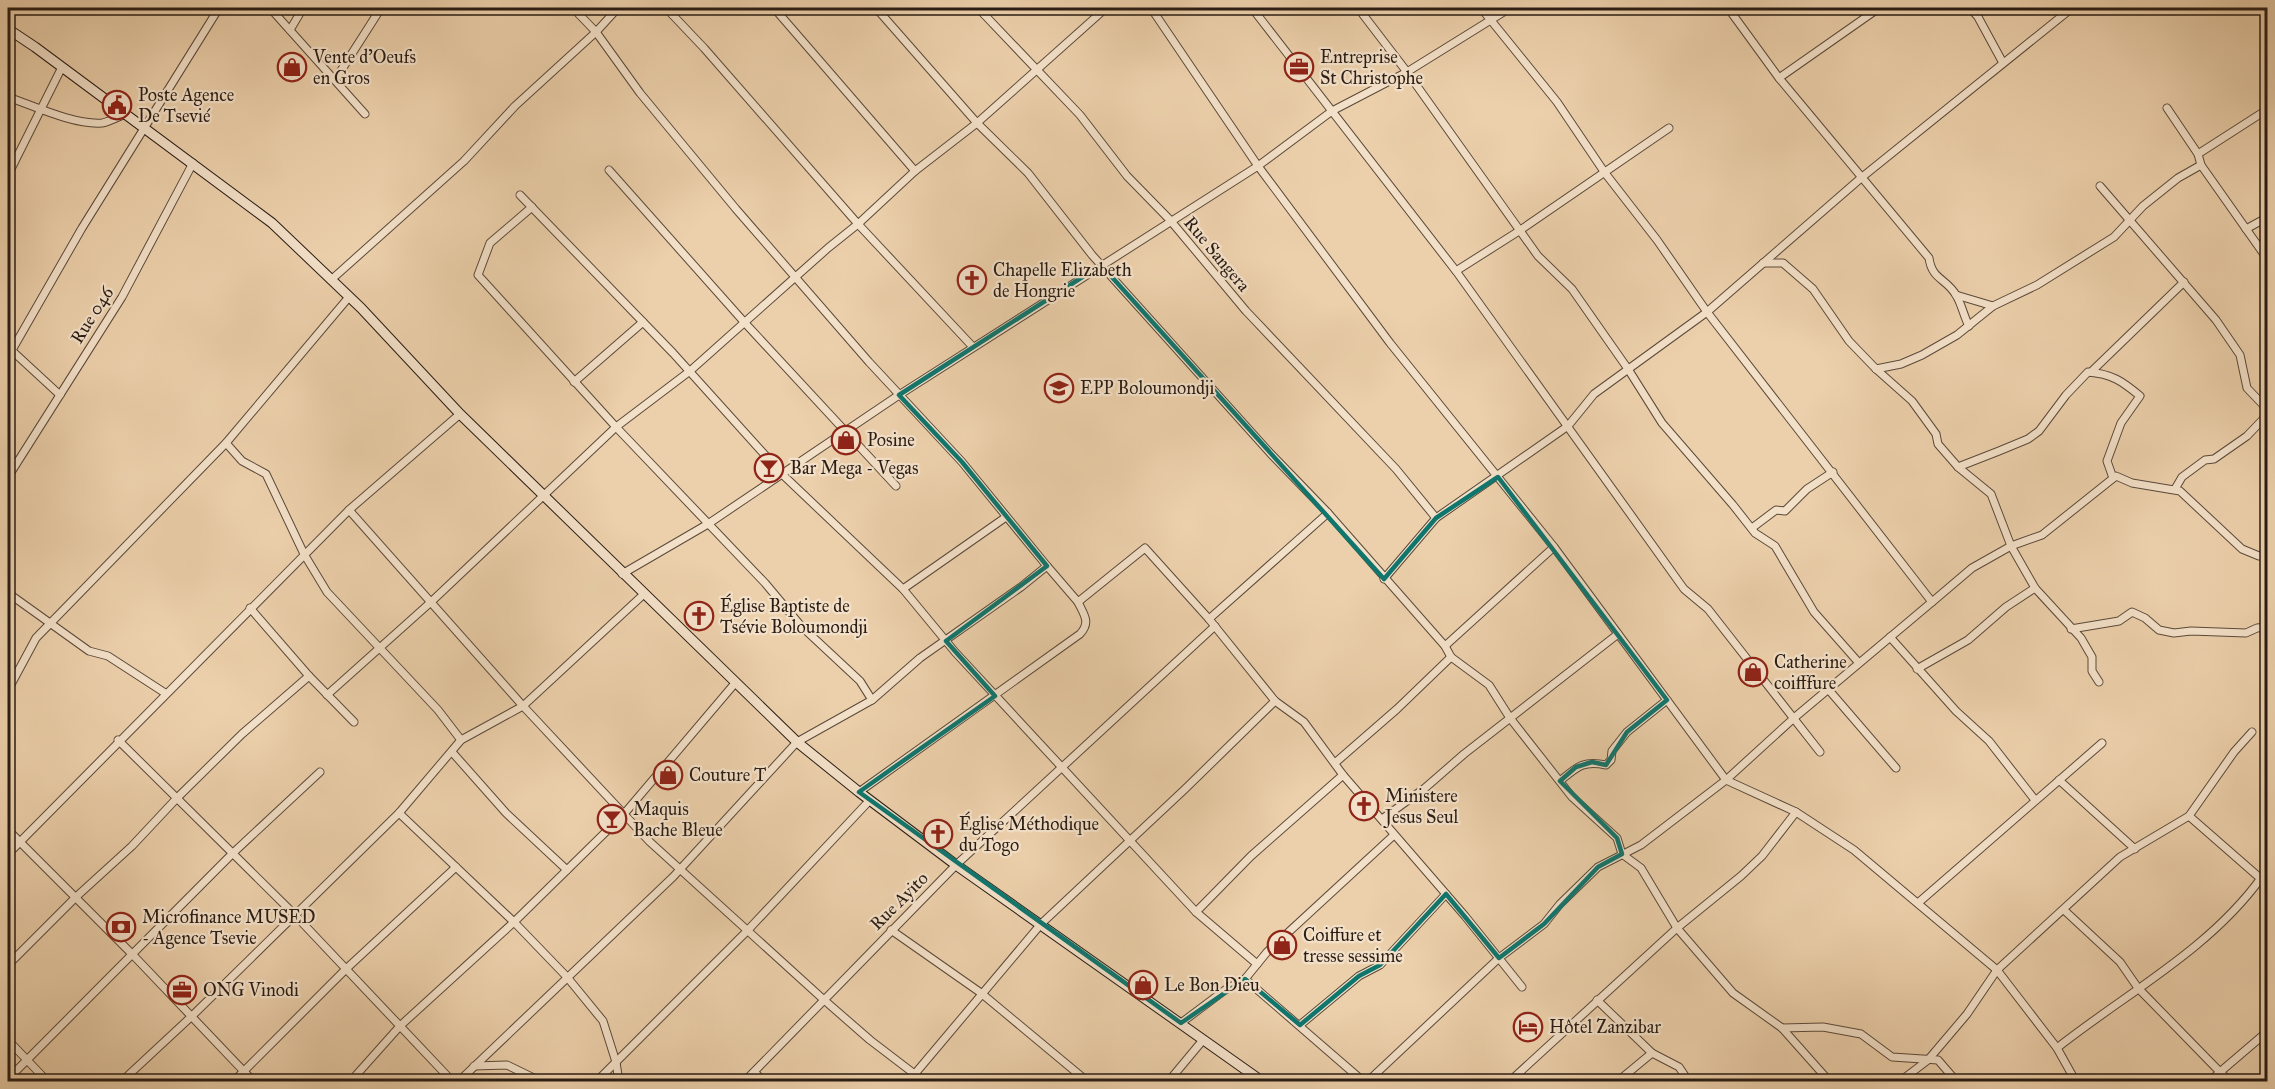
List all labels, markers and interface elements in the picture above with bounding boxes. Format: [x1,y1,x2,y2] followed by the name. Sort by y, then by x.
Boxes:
[312,46,416,89] place label: Vente d'Oeufs en Gros
[1320,46,1423,89] place label: Entreprise St Christophe
[276,51,308,83] shop icon: Vente d'Oeufs en Gros
[1283,51,1315,83] office icon: Entreprise St Christophe
[138,84,234,127] place label: Poste Agence De Tsevié
[101,89,133,121] public building icon: Poste Agence De Tsevié
[1178,212,1255,297] street label: Rue Sangera
[993,259,1132,303] place label: Chapelle Elizabeth de Hongrie
[956,264,988,296] church icon: Chapelle Elizabeth de Hongrie
[66,282,118,348] street label: Rue 046
[1043,372,1075,404] school or university icon: EPP Boloumondji
[1080,377,1214,399] place label: EPP Boloumondji
[830,424,862,456] shop icon: Posine
[867,429,915,451] place label: Posine
[753,452,785,484] bar icon: Bar Mega - Vegas
[790,457,918,480] place label: Bar Mega - Vegas
[720,593,868,638] place label: Église Baptiste de Tsévie Boloumondji
[683,600,715,632] church icon: Église Baptiste de Tsévie Boloumondji
[1774,651,1847,694] place label: Catherine coifffure
[1737,656,1769,688] shop icon: Catherine coifffure
[652,759,684,791] shop icon: Couture T
[689,764,766,786] place label: Couture T
[1383,785,1458,829] place label: Ministere Jesus Seul
[1348,790,1380,822] church icon: Ministere Jesus Seul
[633,798,723,841] place label: Maquis Bache Bleue
[596,803,628,835] bar icon: Maquis Bache Bleue
[959,811,1099,857] place label: Église Méthodique du Togo
[922,818,954,850] church icon: Église Méthodique du Togo
[865,867,933,935] street label: Rue Ayito
[142,906,315,950] place label: Microfinance MUSED - Agence Tsevie
[105,911,137,943] bank icon: Microfinance MUSED - Agence Tsevie
[1303,924,1403,967] place label: Coiffure et tresse sessime
[1266,929,1298,961] shop icon: Coiffure et tresse sessime
[1127,969,1159,1001] shop icon: Le Bon Dieu
[166,974,198,1006] office icon: ONG Vinodi
[1164,974,1260,996] place label: Le Bon Dieu
[203,979,299,1001] place label: ONG Vinodi
[1512,1011,1544,1043] hotel icon: Hôtel Zanzibar
[1549,1016,1661,1038] place label: Hôtel Zanzibar

